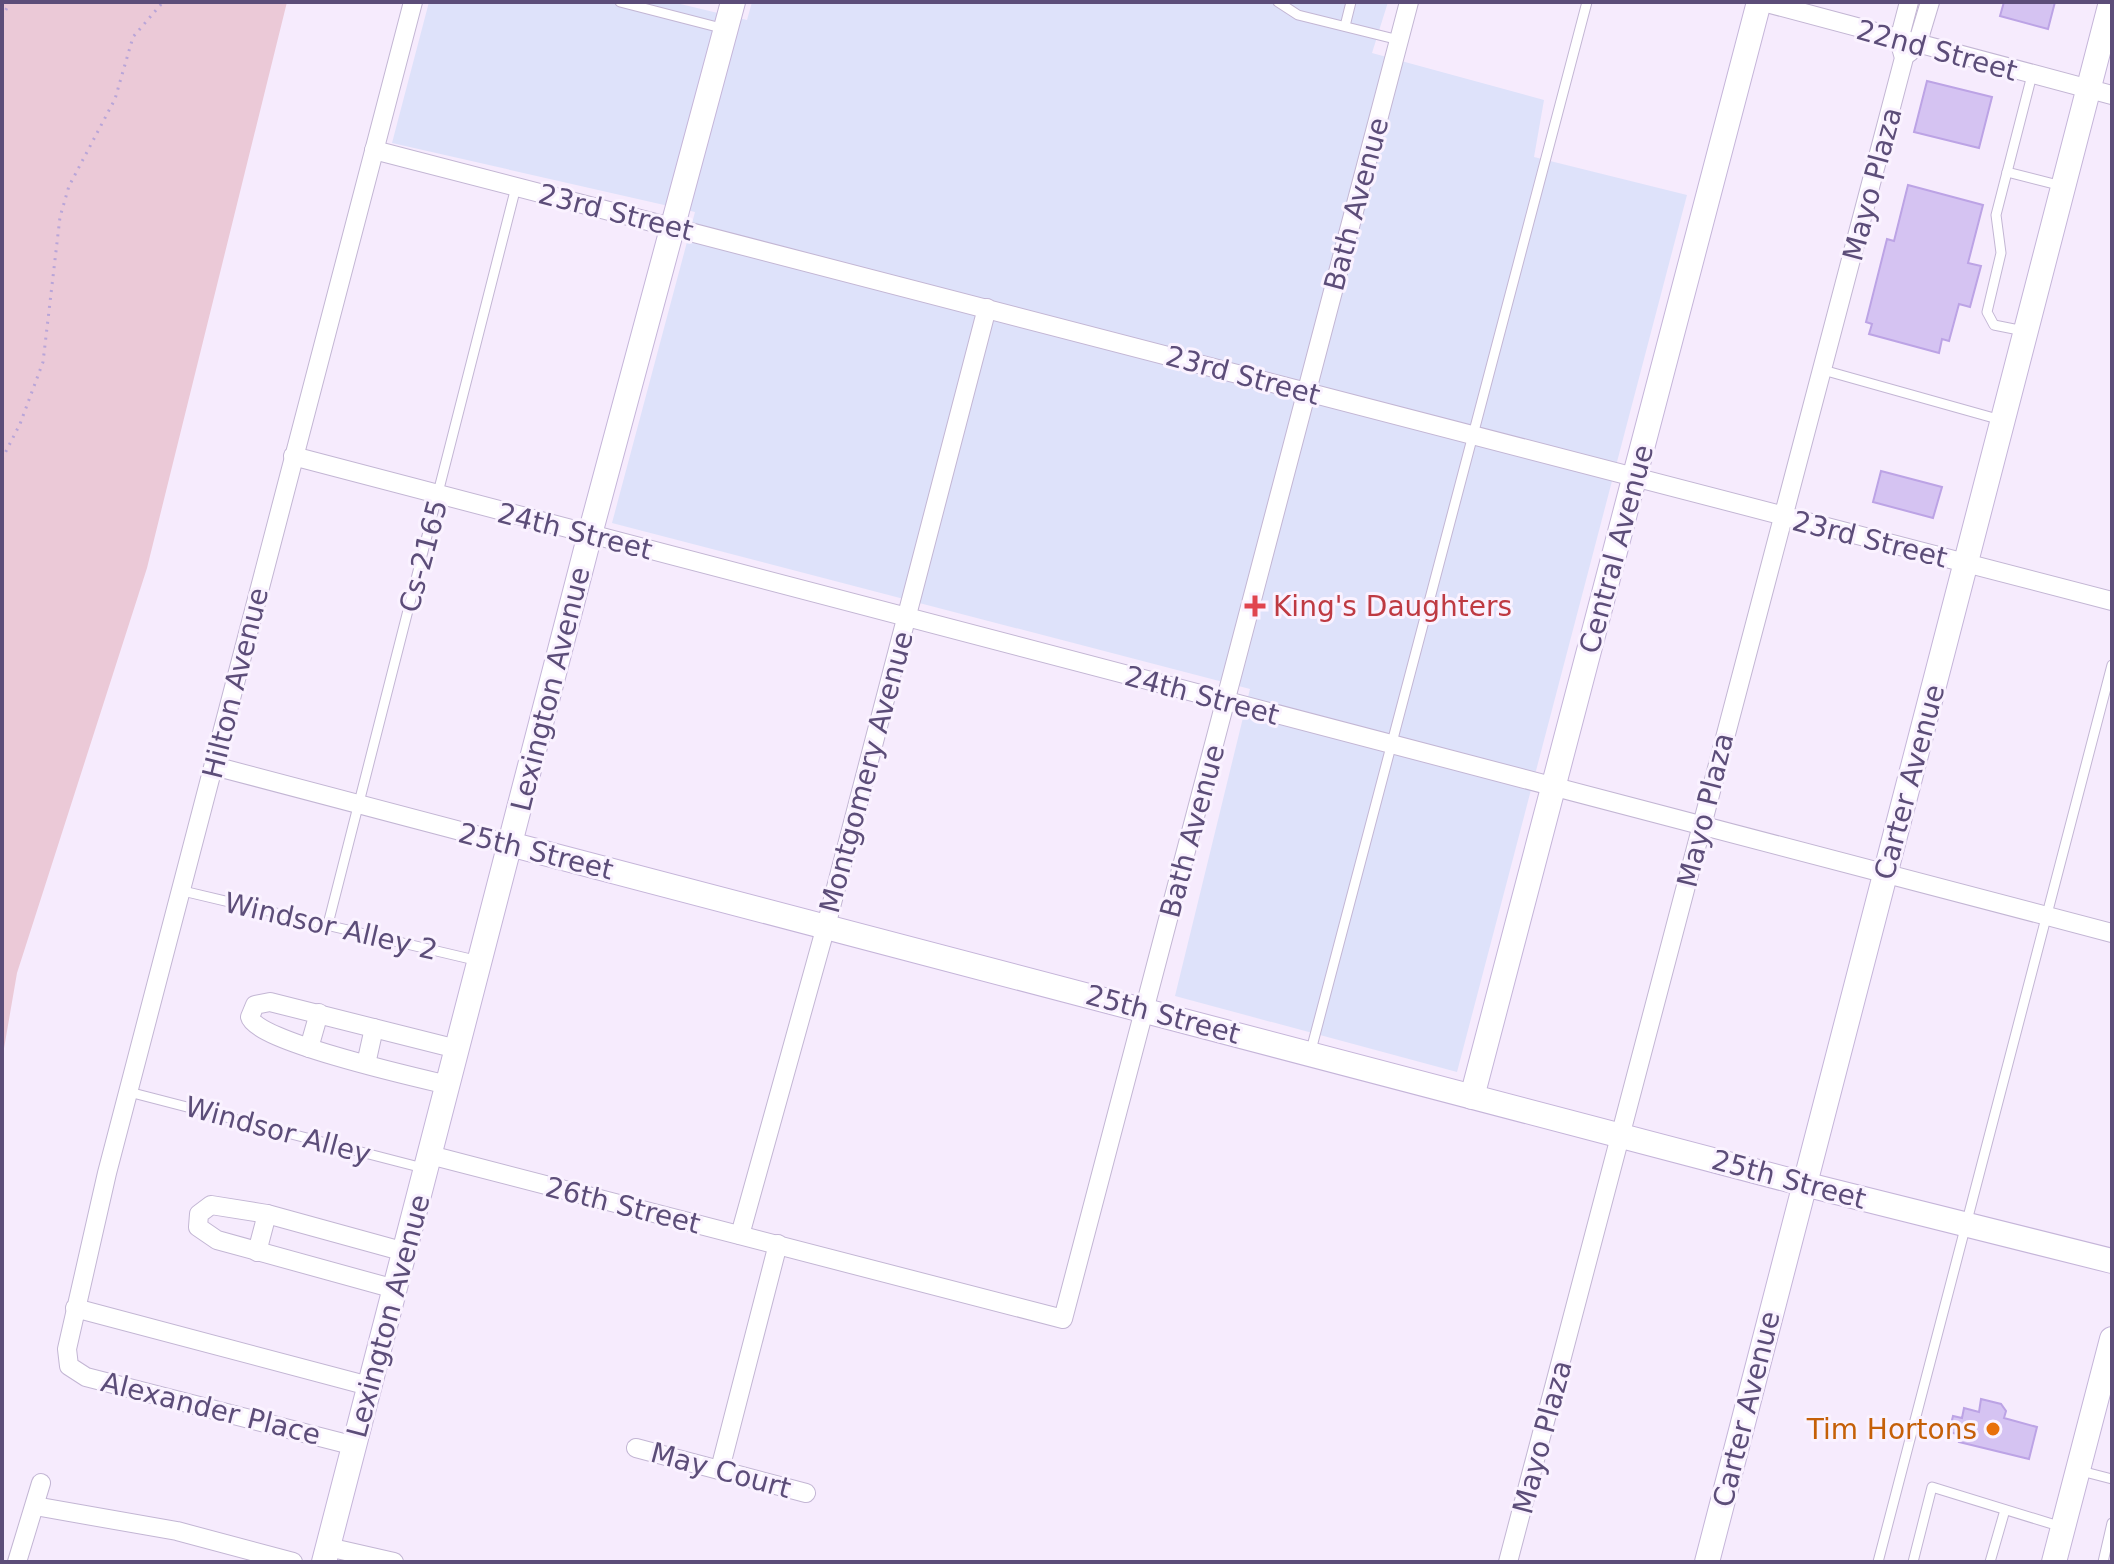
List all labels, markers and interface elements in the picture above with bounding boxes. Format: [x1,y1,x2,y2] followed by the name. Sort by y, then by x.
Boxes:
[1853,13,2021,88] street label: 22nd Street
[1836,104,1909,265] street label: Mayo Plaza
[1318,114,1395,294] street label: Bath Avenue
[535,177,697,248] street label: 23rd Street
[1162,339,1324,412] street label: 23rd Street
[1573,441,1660,657] street label: Central Avenue
[393,496,454,616] street label: Cs-2165
[494,496,656,567] street label: 24th Street
[1789,504,1951,575] street label: 23rd Street
[504,564,597,815] street label: Lexington Avenue
[196,584,275,782] street label: Hilton Avenue
[1273,590,1512,623] place label: King's Daughters
[1244,595,1266,617] marker: King's Daughters
[813,628,920,917] street label: Montgomery Avenue
[1121,659,1283,732] street label: 24th Street
[1868,681,1951,883] street label: Carter Avenue
[1670,730,1741,891] street label: Mayo Plaza
[1154,741,1231,921] street label: Bath Avenue
[455,816,617,887] street label: 25th Street
[221,886,441,967] street label: Windsor Alley 2
[1082,978,1244,1051] street label: 25th Street
[181,1090,374,1171] street label: Windsor Alley
[1708,1143,1870,1216] street label: 25th Street
[542,1170,704,1241] street label: 26th Street
[340,1191,437,1441] street label: Lexington Avenue
[1706,1308,1787,1511] street label: Carter Avenue
[1506,1357,1579,1518] street label: Mayo Plaza
[98,1365,324,1452] street label: Alexander Place
[1806,1413,1977,1446] place label: Tim Hortons
[1984,1420,2002,1438] marker: Tim Hortons
[647,1436,795,1505] street label: May Court

